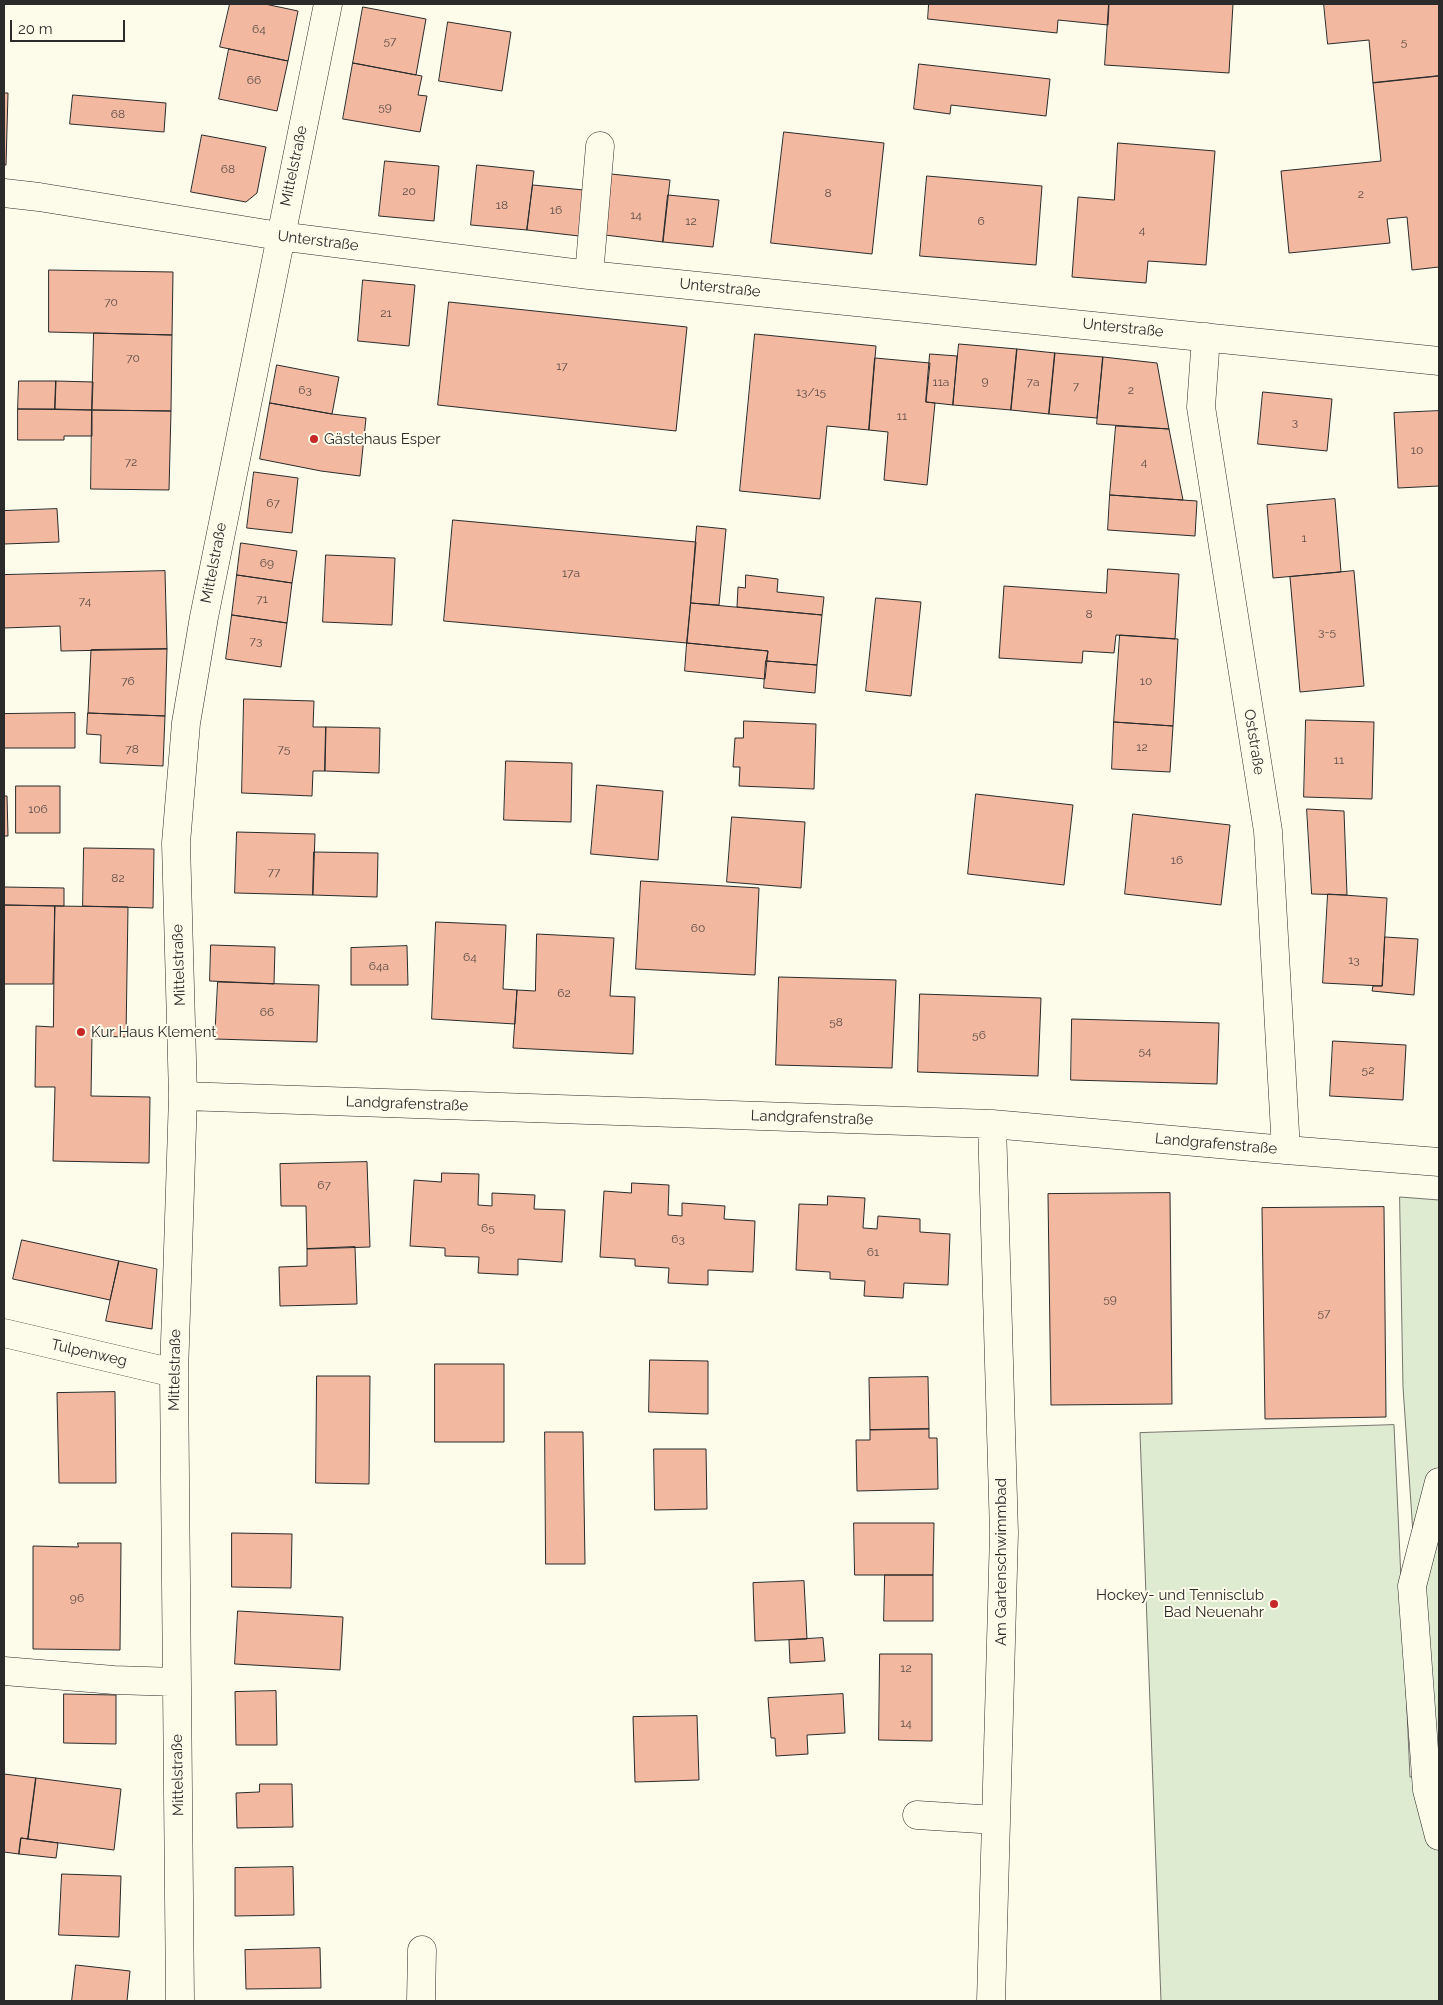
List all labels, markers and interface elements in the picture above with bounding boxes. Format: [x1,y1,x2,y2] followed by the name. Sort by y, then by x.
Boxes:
[12,10,128,42] scale bar
[18,20,53,38] text: 20 m
[252,22,266,36] house number: 64
[384,34,396,48] house number: 57
[1401,35,1407,49] house number: 5
[247,73,261,87] house number: 66
[378,100,392,114] house number: 59
[111,107,125,121] house number: 68
[277,124,311,208] street label: Mittelstraße
[221,162,235,176] house number: 68
[402,184,416,198] house number: 20
[824,186,832,200] house number: 8
[1358,187,1364,201] house number: 2
[496,198,508,212] house number: 18
[550,203,562,217] house number: 16
[630,208,642,222] house number: 14
[685,214,697,228] house number: 12
[977,214,985,228] house number: 6
[1139,223,1145,237] house number: 4
[276,227,360,255] street label: Unterstraße
[678,275,762,301] street label: Unterstraße
[104,295,118,309] house number: 70
[380,306,392,320] house number: 21
[1081,315,1165,341] street label: Unterstraße
[126,351,140,365] house number: 70
[556,359,568,373] house number: 17
[981,374,989,388] house number: 9
[933,375,949,389] house number: 11a
[1027,375,1039,389] house number: 7a
[1073,379,1079,393] house number: 7
[298,383,312,397] house number: 63
[1128,383,1134,397] house number: 2
[796,385,826,399] house number: 13/15
[897,409,907,423] house number: 11
[1292,415,1298,429] house number: 3
[324,430,440,448] place label: Gästehaus Esper
[308,433,320,445] marker: Gästehaus Esper
[1411,443,1423,457] house number: 10
[125,455,137,469] house number: 72
[1141,455,1147,469] house number: 4
[266,496,280,510] house number: 67
[197,521,231,605] street label: Mittelstraße
[1301,531,1307,545] house number: 1
[260,556,274,570] house number: 69
[562,566,580,580] house number: 17a
[256,592,268,606] house number: 71
[79,594,91,608] house number: 74
[1085,607,1093,621] house number: 8
[1318,625,1336,639] house number: 3-5
[250,634,262,648] house number: 73
[121,674,135,688] house number: 76
[1140,674,1152,688] house number: 10
[1240,708,1268,776] street label: Oststraße
[1136,740,1148,754] house number: 12
[125,742,139,756] house number: 78
[278,742,290,756] house number: 75
[1334,753,1344,767] house number: 11
[28,802,48,816] house number: 106
[1171,853,1183,867] house number: 16
[268,865,280,879] house number: 77
[111,871,125,885] house number: 82
[691,921,705,935] house number: 60
[169,924,189,1006] street label: Mittelstraße
[463,950,477,964] house number: 64
[1348,953,1360,967] house number: 13
[369,959,389,973] house number: 64a
[557,986,571,1000] house number: 62
[260,1005,274,1019] house number: 66
[829,1015,843,1029] house number: 58
[91,1023,216,1041] place label: Kur Haus Klement
[75,1026,87,1038] marker: Kur Haus Klement
[972,1028,986,1042] house number: 56
[1138,1044,1152,1058] house number: 54
[1362,1063,1374,1077] house number: 52
[345,1093,469,1115] street label: Landgrafenstraße
[750,1107,874,1129] street label: Landgrafenstraße
[1154,1130,1278,1158] street label: Landgrafenstraße
[317,1178,331,1192] house number: 67
[481,1221,495,1235] house number: 65
[671,1232,685,1246] house number: 63
[867,1245,879,1259] house number: 61
[1103,1292,1117,1306] house number: 59
[1318,1306,1330,1320] house number: 57
[165,1329,185,1411] street label: Mittelstraße
[49,1336,129,1370] street label: Tulpenweg
[992,1478,1010,1646] street label: Am Gartenschwimmbad
[1096,1586,1264,1621] place label: Hockey- und Tennisclub Bad Neuenahr
[70,1591,84,1605] house number: 96
[1268,1598,1280,1610] marker: Hockey- und Tennisclub Bad Neuenahr
[900,1661,912,1675] house number: 12
[900,1716,912,1730] house number: 14
[168,1734,188,1816] street label: Mittelstraße

